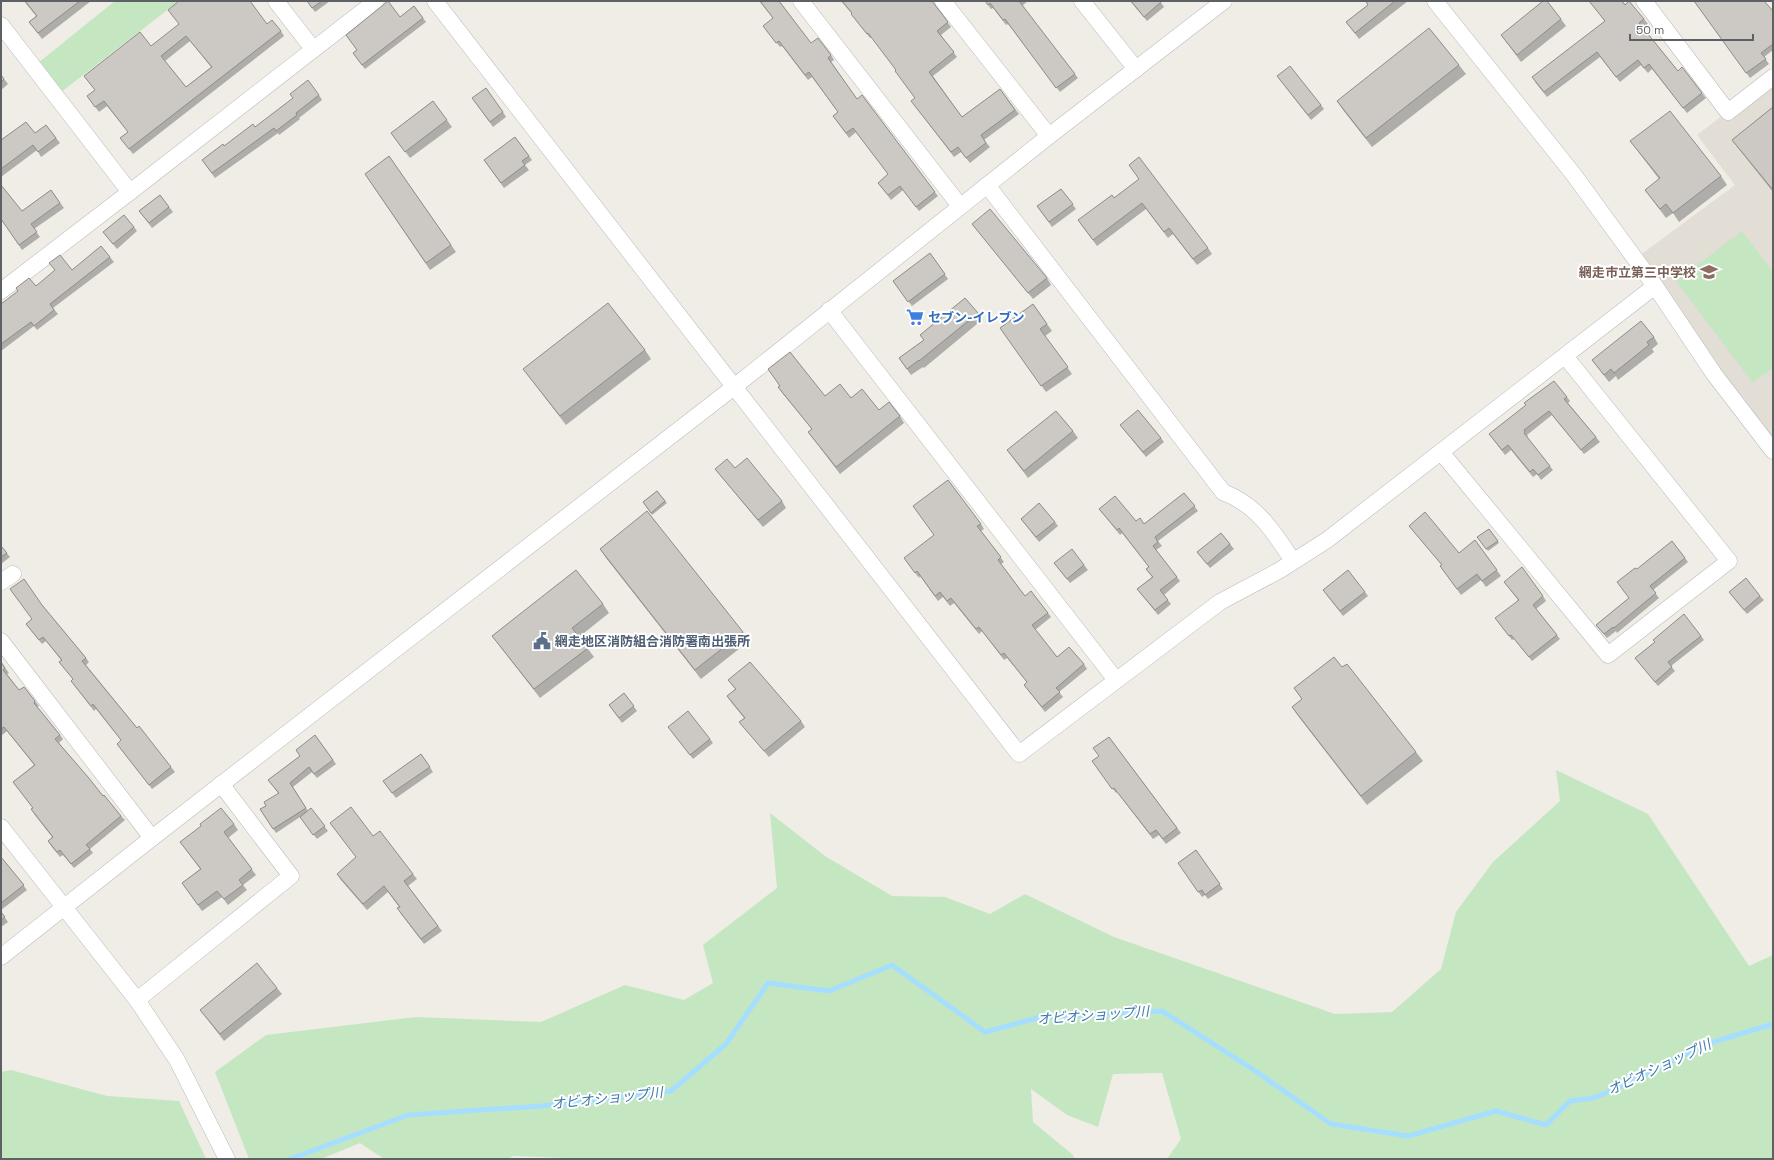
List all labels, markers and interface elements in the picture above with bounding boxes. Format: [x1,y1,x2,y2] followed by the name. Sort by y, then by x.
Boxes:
[1630,16,1753,42] scale bar
[1636,22,1664,38] text: 50 m
[1699,262,1719,282] school or university icon: 網走市立第三中学校
[1578,264,1696,281] place label: 網走市立第三中学校
[905,307,925,327] supermarket icon: セブン-イレブン
[928,309,1025,326] place label: セブン-イレブン
[532,631,552,651] public building icon: 網走地区消防組合消防署南出張所
[554,633,750,650] place label: 網走地区消防組合消防署南出張所
[1037,1002,1151,1028] water label: オビオショップ川
[1604,1034,1715,1099] water label: オビオショップ川
[550,1083,666,1113] water label: オビオショップ川

